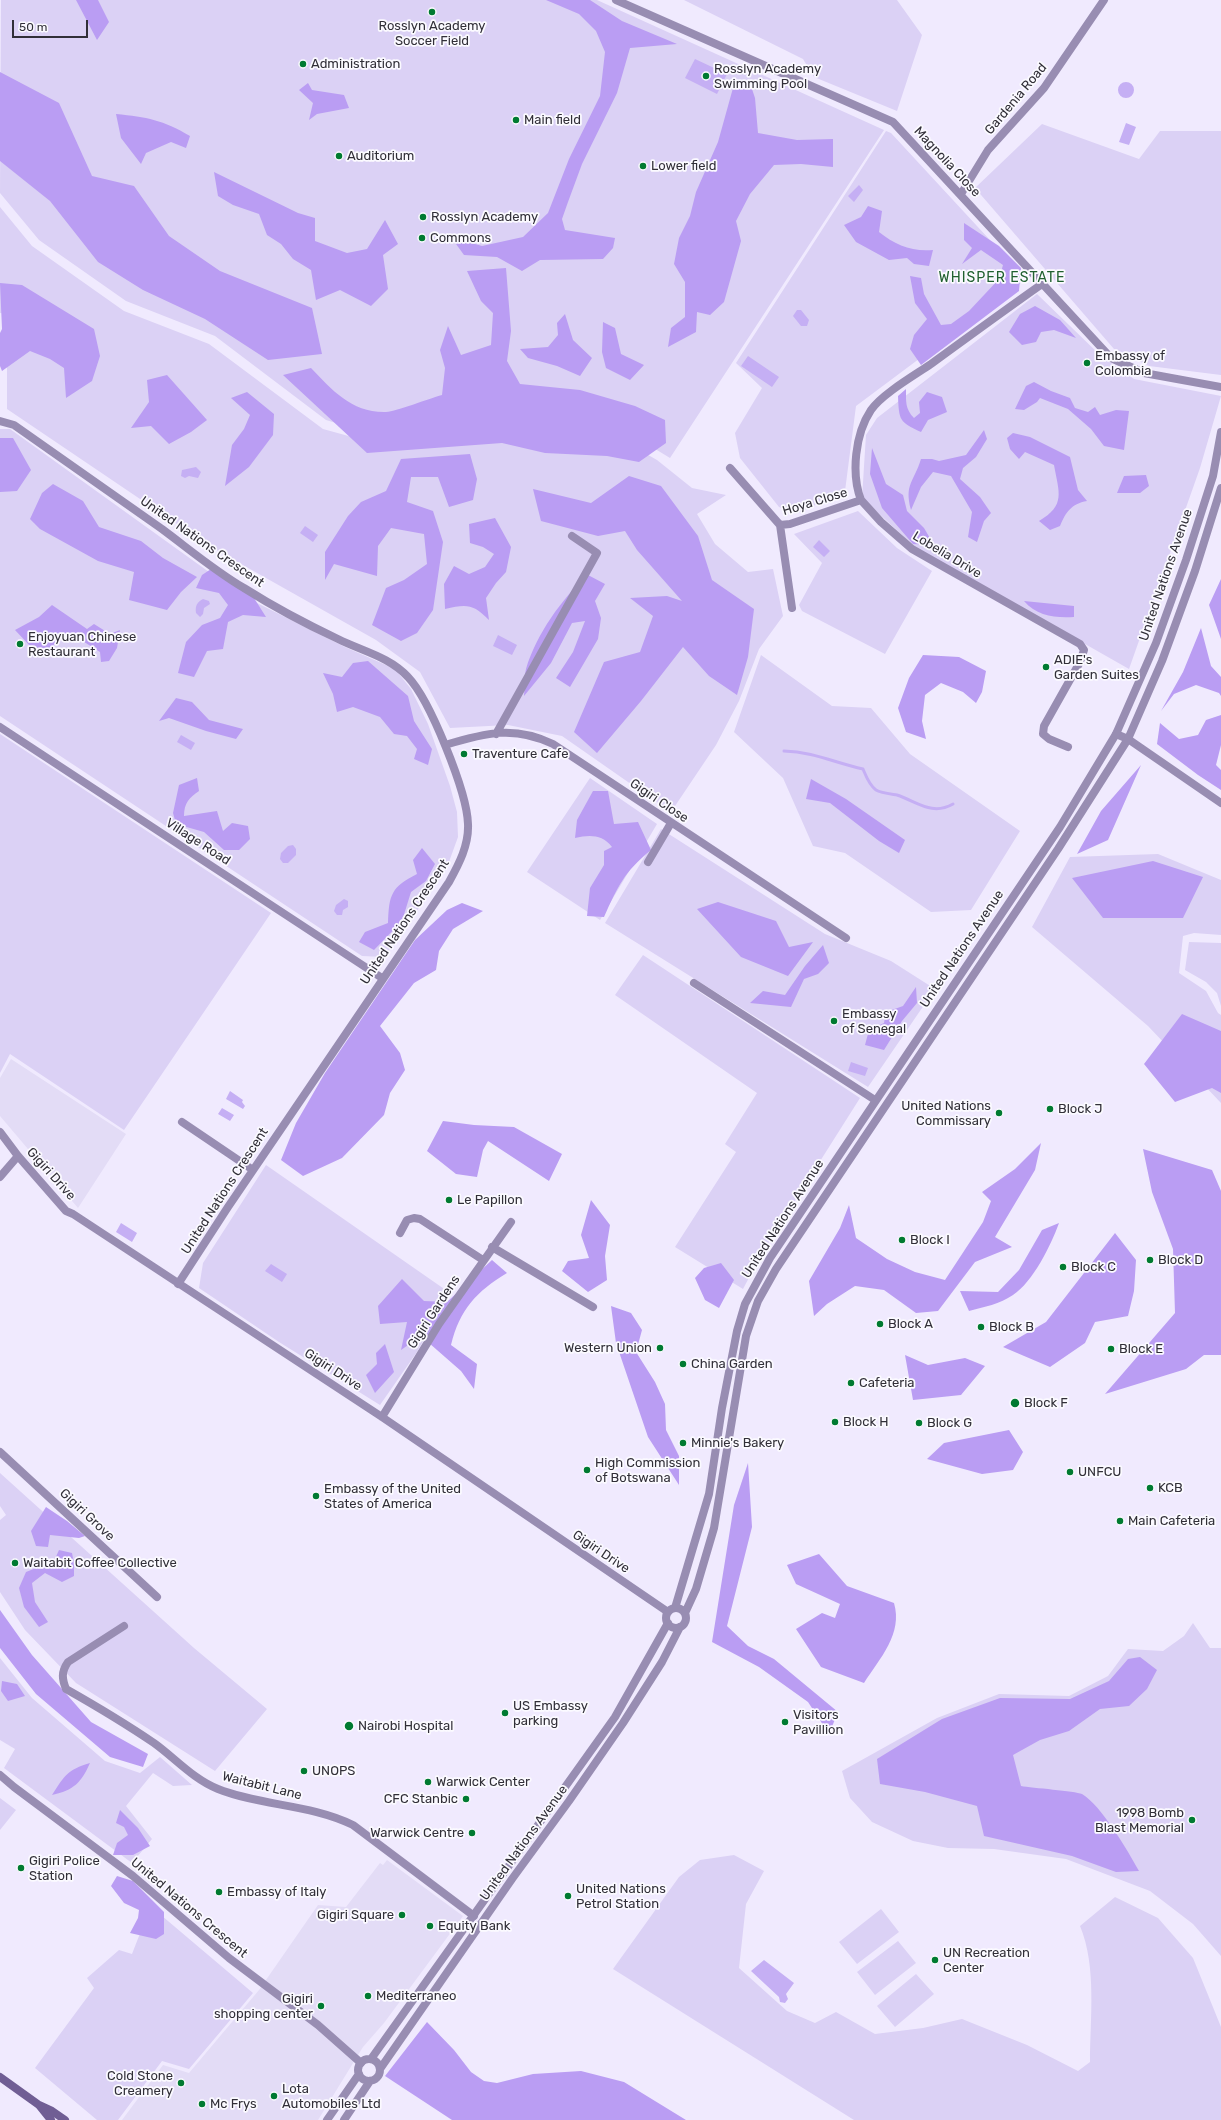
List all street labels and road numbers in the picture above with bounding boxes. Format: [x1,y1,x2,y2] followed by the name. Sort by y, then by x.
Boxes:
[982,60,1050,138] street label: Gardenia Road
[910,124,984,200] street label: Magnolia Close
[781,485,849,519] street label: Hoya Close
[137,493,267,591] street label: United Nations Crescent
[1136,507,1196,643] street label: United Nations Avenue
[910,528,984,582] street label: Lobelia Drive
[627,776,691,826] street label: Gigiri Close
[163,815,233,869] street label: Village Road
[357,856,453,988] street label: United Nations Crescent
[917,887,1007,1011] street label: United Nations Avenue
[178,1125,272,1257] street label: United Nations Crescent
[23,1144,79,1204] street label: Gigiri Drive
[739,1157,827,1281] street label: United Nations Avenue
[404,1272,464,1352] street label: Gigiri Gardens
[301,1346,365,1394] street label: Gigiri Drive
[56,1486,118,1544] street label: Gigiri Grove
[570,1527,632,1577] street label: Gigiri Drive
[221,1769,303,1803] street label: Waitabit Lane
[477,1782,571,1904] street label: United Nations Avenue
[127,1855,251,1961] street label: United Nations Crescent

